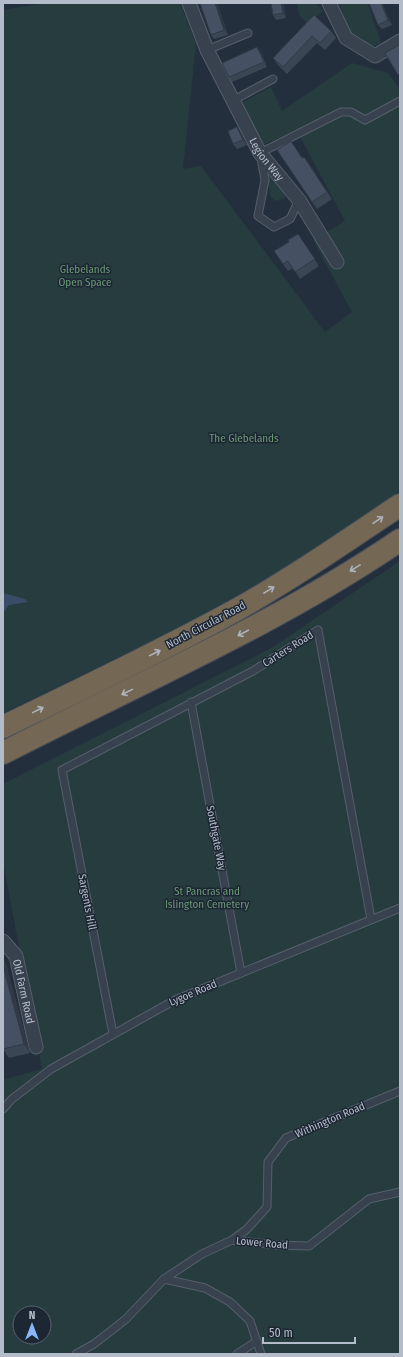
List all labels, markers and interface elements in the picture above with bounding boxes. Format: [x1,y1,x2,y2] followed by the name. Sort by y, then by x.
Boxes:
[247,136,287,183] street label: Legion Way
[58,263,112,289] park label: Glebelands Open Space
[209,432,279,445] park label: The Glebelands
[372,516,383,524] one-way arrow
[349,564,361,572] one-way arrow
[263,586,275,594] one-way arrow
[164,599,248,651] street label: North Circular Road
[260,628,316,670] street label: Carters Road
[237,630,249,638] one-way arrow
[148,649,160,656] one-way arrow
[121,689,133,696] one-way arrow
[32,706,44,713] one-way arrow
[203,804,229,872] street label: Southgate Way
[75,873,99,931] street label: Sargents Hill
[165,885,249,911] park label: St Pancras and Islington Cemetery
[10,958,37,1025] street label: Old Farm Road
[167,977,219,1009] street label: Lygoe Road
[293,1099,367,1141] street label: Withington Road
[235,1234,289,1252] street label: Lower Road
[12,1305,52,1345] north arrow
[29,1309,35,1322] text: N
[263,1319,355,1345] scale bar
[269,1326,293,1340] text: 50 m

